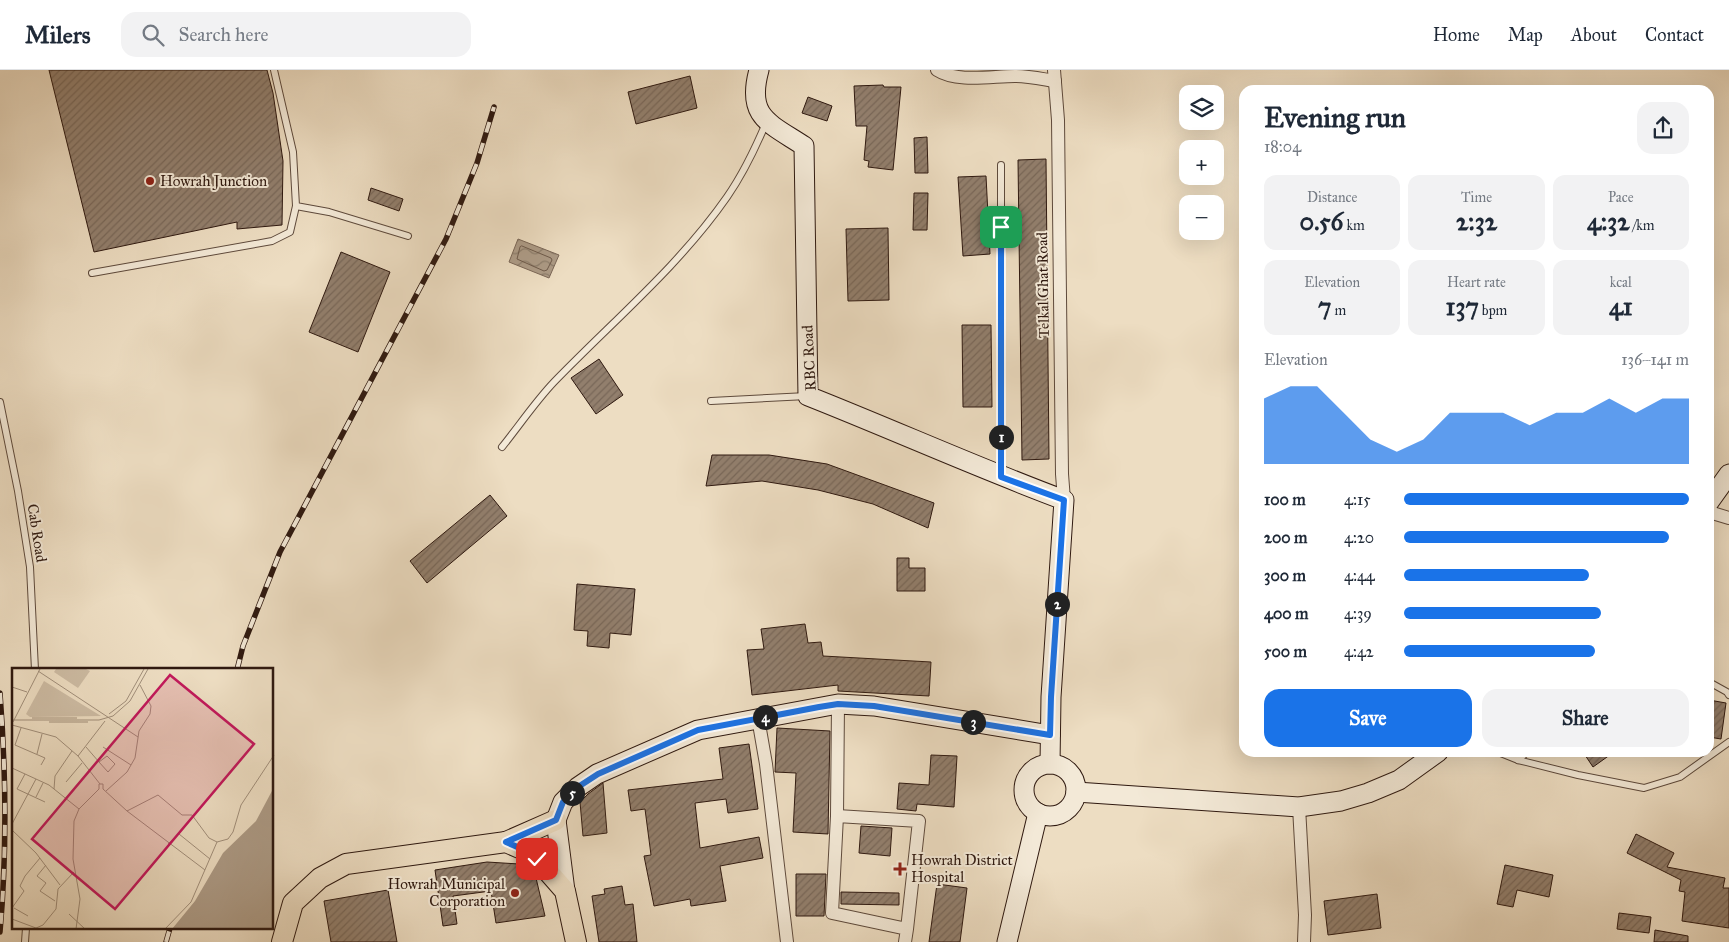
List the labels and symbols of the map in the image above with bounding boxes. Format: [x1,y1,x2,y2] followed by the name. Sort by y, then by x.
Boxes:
[160,172,267,191] place label: Howrah Junction
[144,175,156,187] marker: Howrah Junction
[980,206,1022,248] pin
[1033,231,1053,338] street label: Telkal Ghat Road
[798,324,820,391] street label: RBC Road
[988,424,1014,450] pin: 1
[23,502,51,564] street label: Cab Road
[1044,592,1070,616] pin: 2
[12,668,274,930] inset map
[752,704,778,730] pin: 4
[960,710,986,734] pin: 3
[560,780,584,806] pin: 5
[516,838,558,880] pin
[911,851,1014,886] place label: Howrah District Hospital
[893,862,907,876] marker: Howrah District Hospital
[387,875,506,910] place label: Howrah Municipal Corporation
[509,887,521,899] marker: Howrah Municipal Corporation

